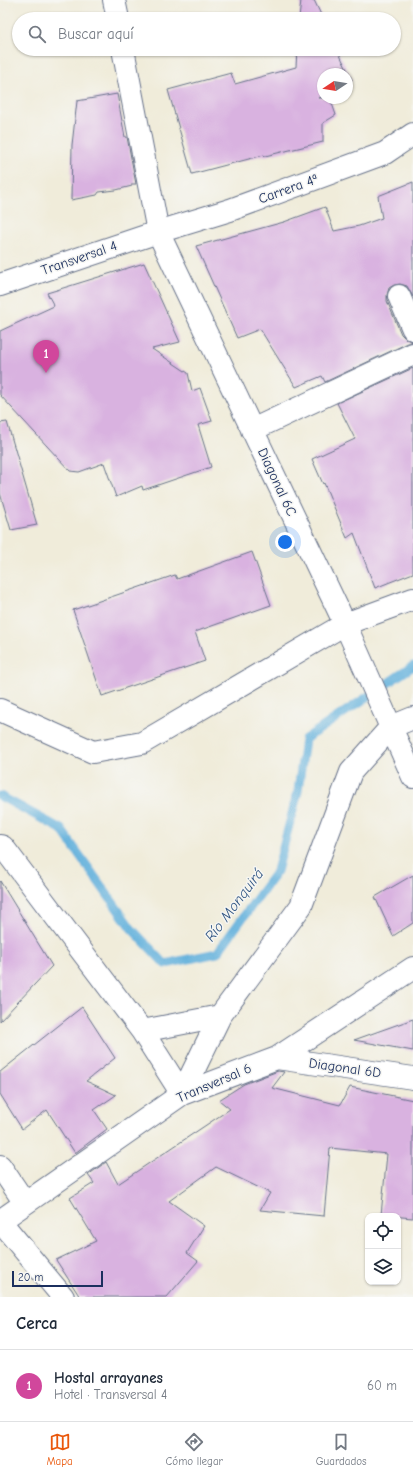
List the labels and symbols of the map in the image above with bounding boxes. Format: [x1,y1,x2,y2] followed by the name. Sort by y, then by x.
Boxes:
[317,68,353,104] north arrow
[256,170,320,208] street label: Carrera 4ª
[39,237,119,279] street label: Transversal 4
[33,340,59,373] pin: 1
[254,445,300,519] street label: Diagonal 6C
[275,532,295,552] your location
[201,865,267,945] water label: Río Monquirá
[308,1054,383,1082] street label: Diagonal 6D
[174,1060,254,1106] street label: Transversal 6
[12,1269,103,1288] scale bar

